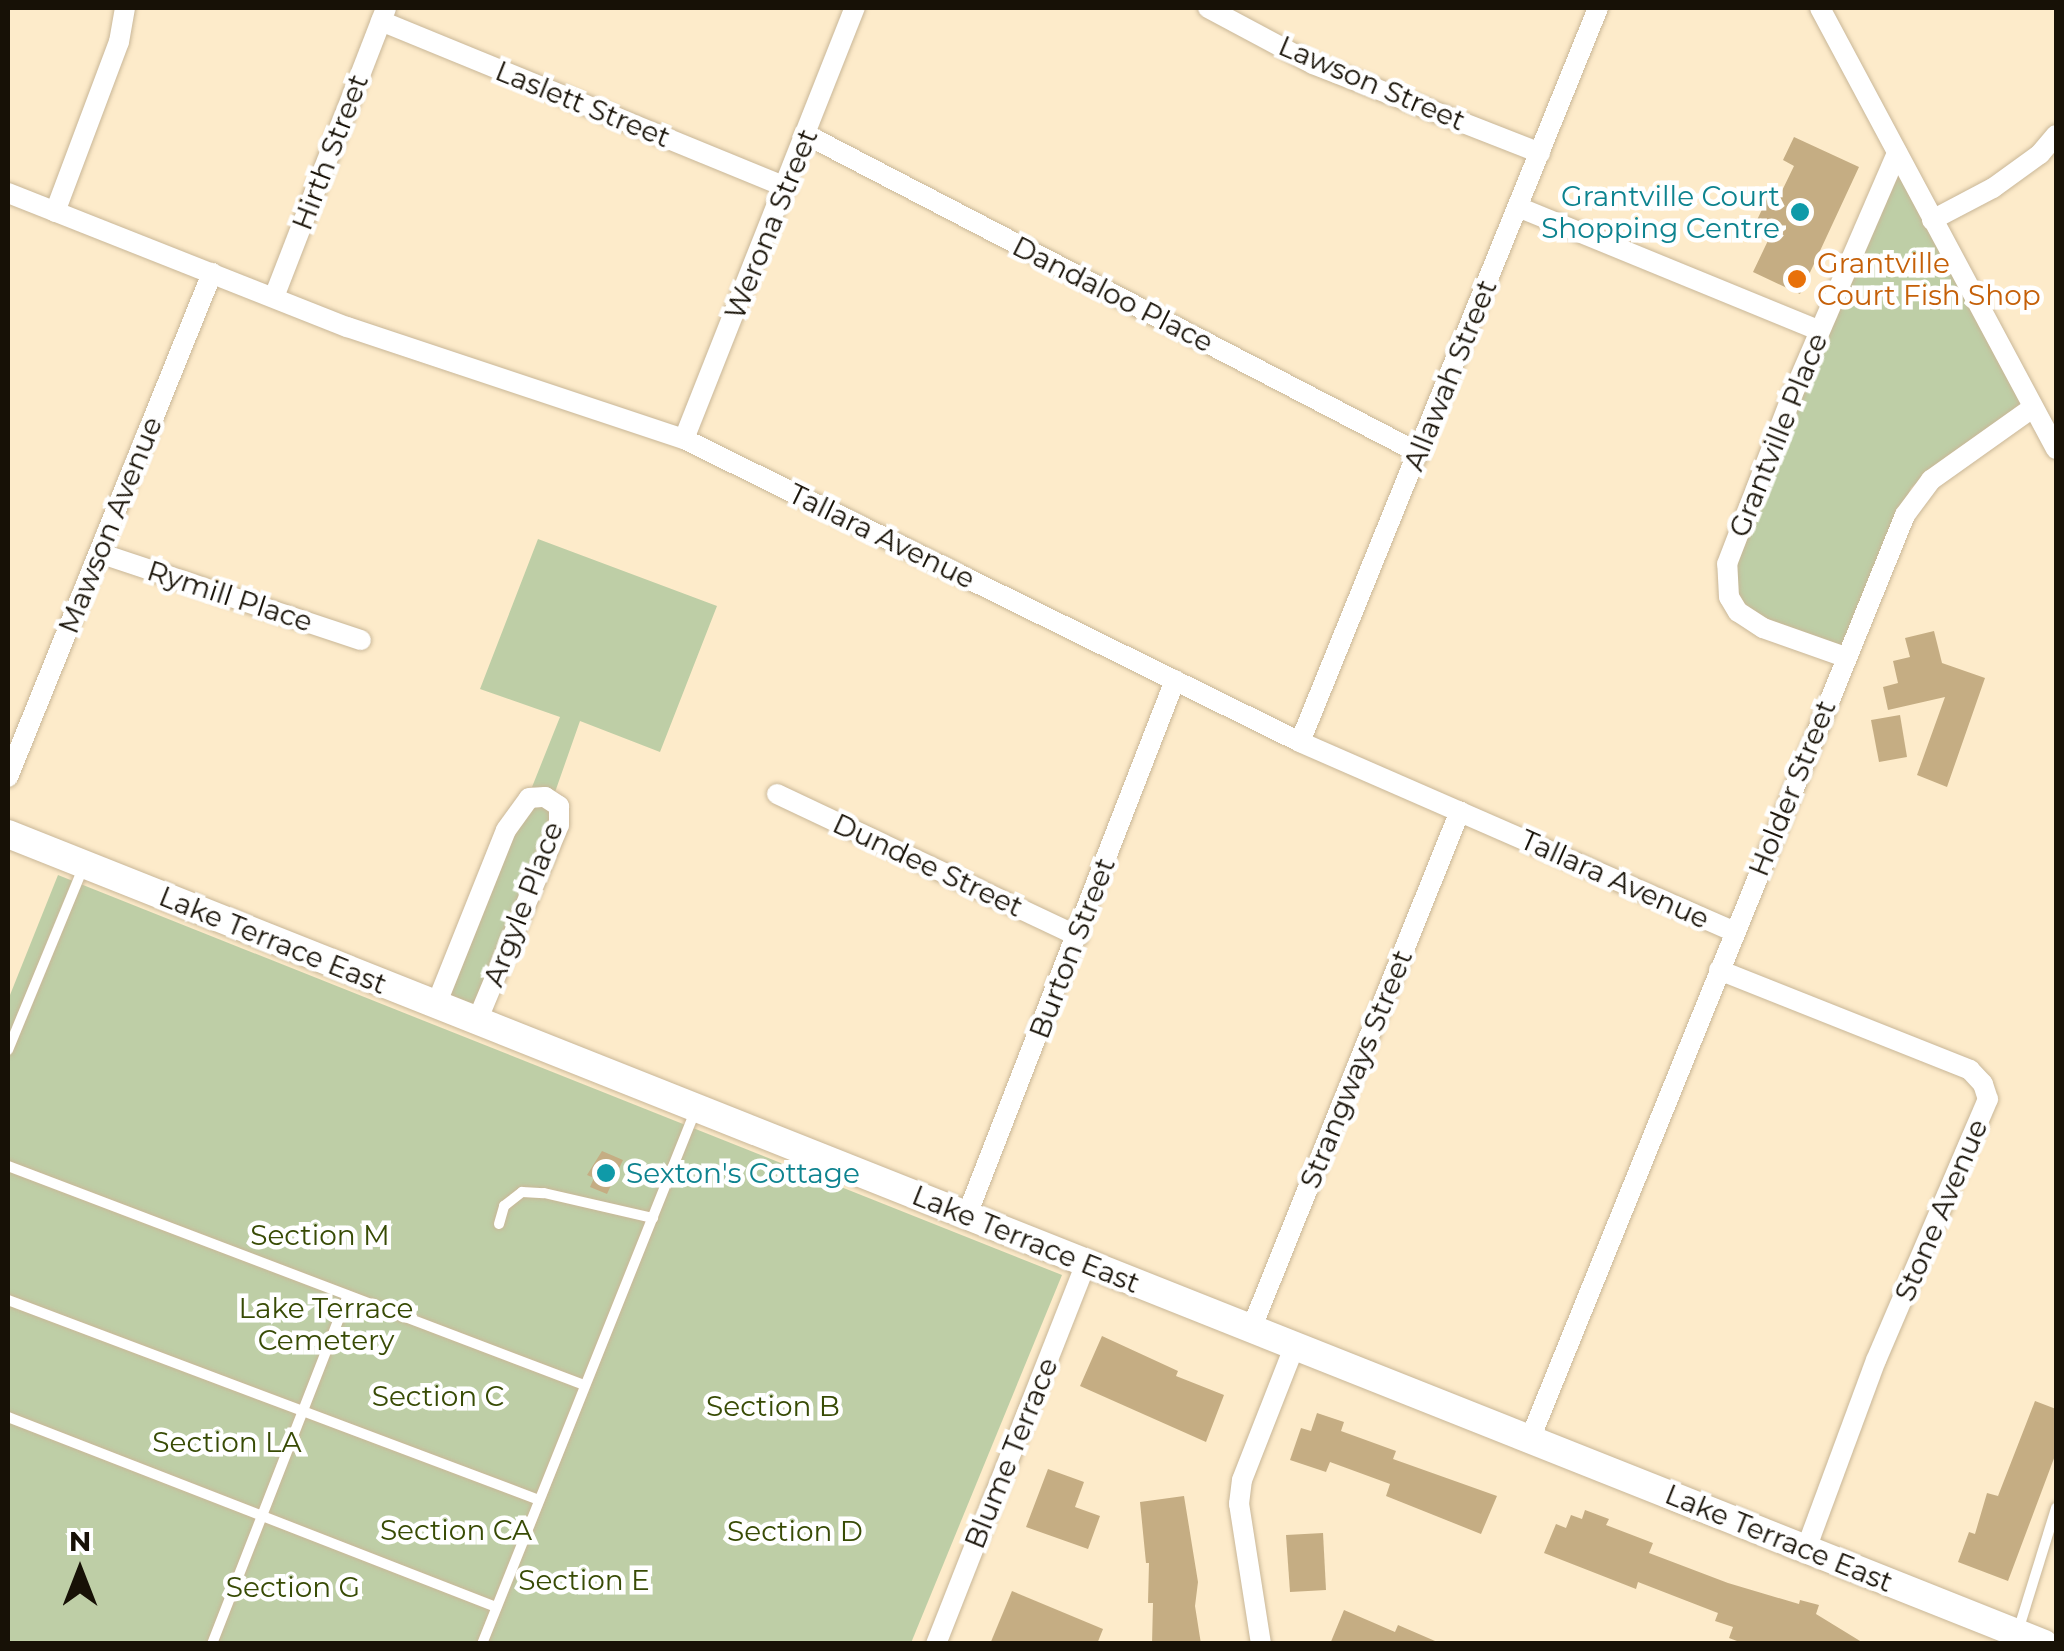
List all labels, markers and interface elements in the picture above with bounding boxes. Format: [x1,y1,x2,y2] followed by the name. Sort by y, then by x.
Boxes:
[1274,29,1470,137] street label: Lawson Street
[491,54,675,154] street label: Laslett Street
[285,69,375,235] street label: Hirth Street
[718,124,824,324] street label: Werona Street
[1541,179,1780,245] place label: Grantville Court Shopping Centre
[1789,201,1811,223] marker: Grantville Court Shopping Centre
[1007,229,1219,359] street label: Dandaloo Place
[1817,246,2041,312] place label: Grantville Court Fish Shop
[1786,268,1808,290] marker: Grantville Court Fish Shop
[1396,275,1504,475] street label: Allawah Street
[1722,328,1834,542] street label: Grantville Place
[51,412,169,638] street label: Mawson Avenue
[783,476,981,596] street label: Tallara Avenue
[143,554,317,638] street label: Rymill Place
[1741,695,1843,881] street label: Holder Street
[828,806,1028,924] street label: Dundee Street
[476,817,570,991] street label: Argyle Place
[1515,822,1715,936] street label: Tallara Avenue
[1022,853,1122,1043] street label: Burton Street
[154,879,392,1001] street label: Lake Terrace East
[1293,945,1419,1193] street label: Strangways Street
[1888,1114,1994,1306] street label: Stone Avenue
[626,1156,860,1190] place label: Sexton's Cottage
[595,1162,617,1184] marker: Sexton's Cottage
[907,1178,1145,1300] street label: Lake Terrace East
[250,1218,390,1252] park label: Section M
[239,1291,413,1357] park label: Lake Terrace Cemetery
[957,1353,1065,1553] street label: Blume Terrace
[372,1379,504,1413] park label: Section C
[706,1389,840,1423] park label: Section B
[152,1425,302,1459] park label: Section LA
[1660,1477,1898,1599] street label: Lake Terrace East
[380,1513,532,1547] park label: Section CA
[727,1514,863,1548] park label: Section D
[30,1521,130,1621] north arrow
[69,1524,91,1558] text: N
[518,1563,650,1597] park label: Section E
[226,1570,360,1604] park label: Section G

